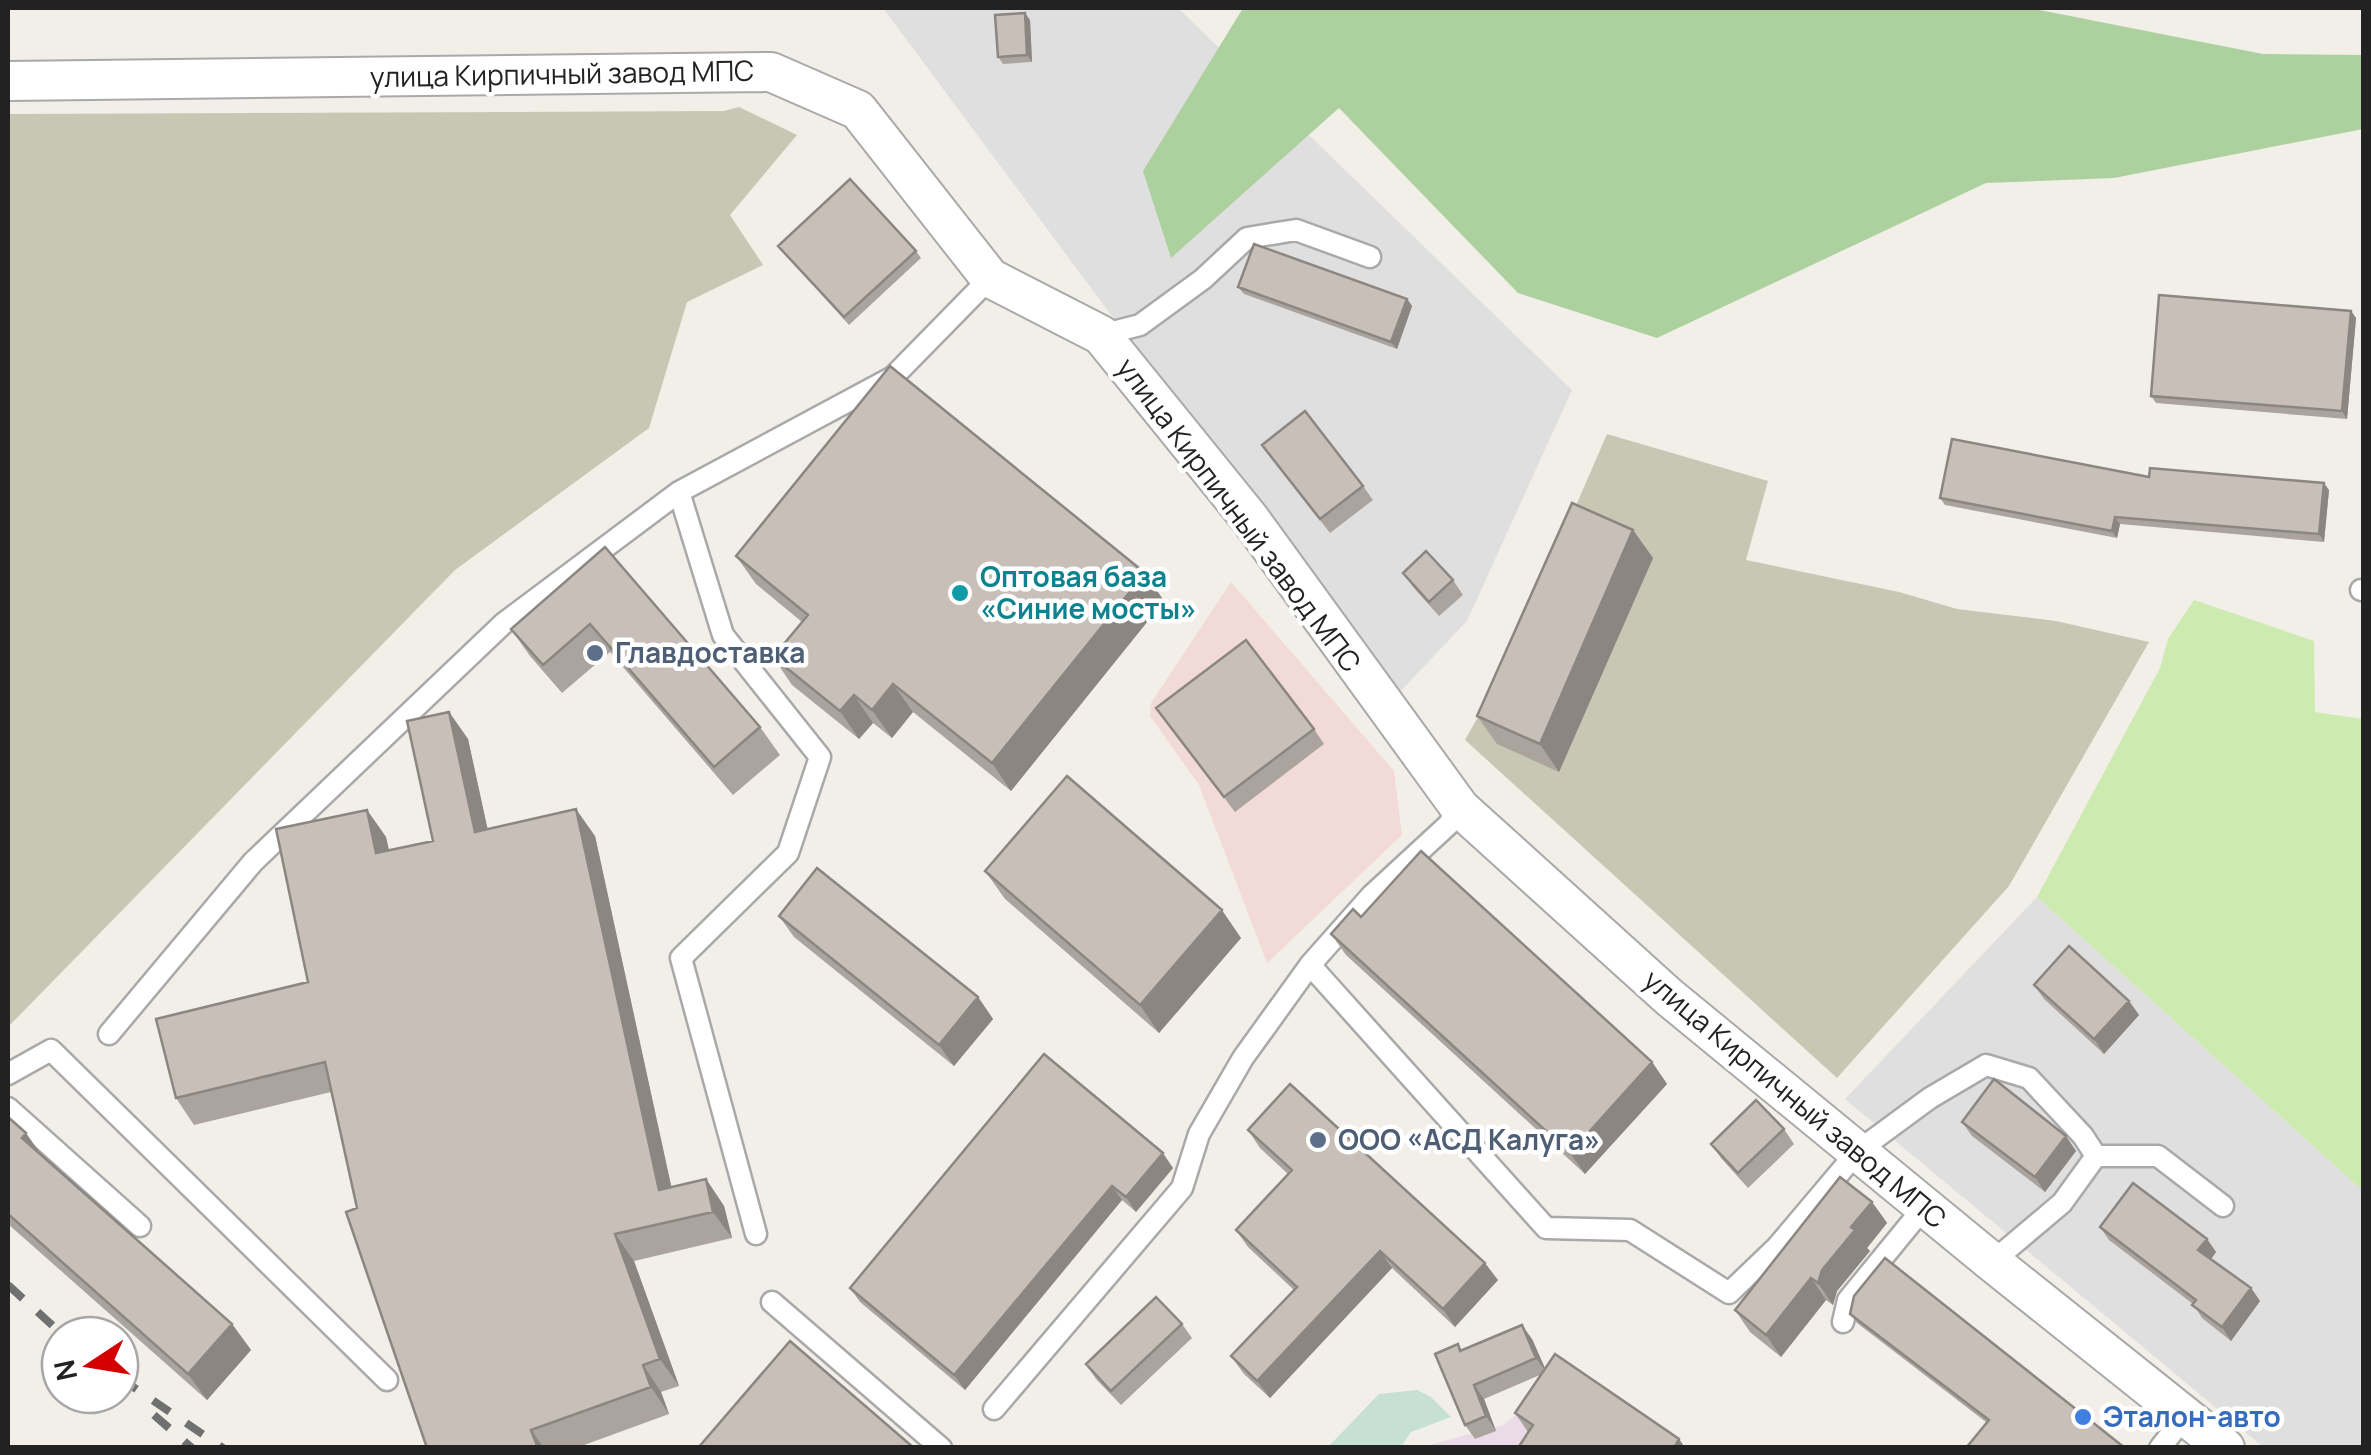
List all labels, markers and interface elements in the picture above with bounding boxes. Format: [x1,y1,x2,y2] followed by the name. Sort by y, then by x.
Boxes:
[370,51,754,95] street label: улица Кирпичный завод МПС
[1109,349,1371,679] street label: улица Кирпичный завод МПС
[980,557,1197,627] place label: Оптовая база «Синие мосты»
[949,582,971,604] marker: Оптовая база «Синие мосты»
[615,633,805,671] place label: Главдоставка
[584,642,606,664] marker: Главдоставка
[1636,960,1955,1236] street label: улица Кирпичный завод МПС
[1338,1120,1600,1158] place label: ООО «АСД Калуга»
[1307,1129,1329,1151] marker: ООО «АСД Калуга»
[40,1315,140,1415] north arrow
[44,1357,85,1384] text: N
[2103,1397,2281,1435] place label: Эталон-авто
[2072,1406,2094,1428] marker: Эталон-авто

